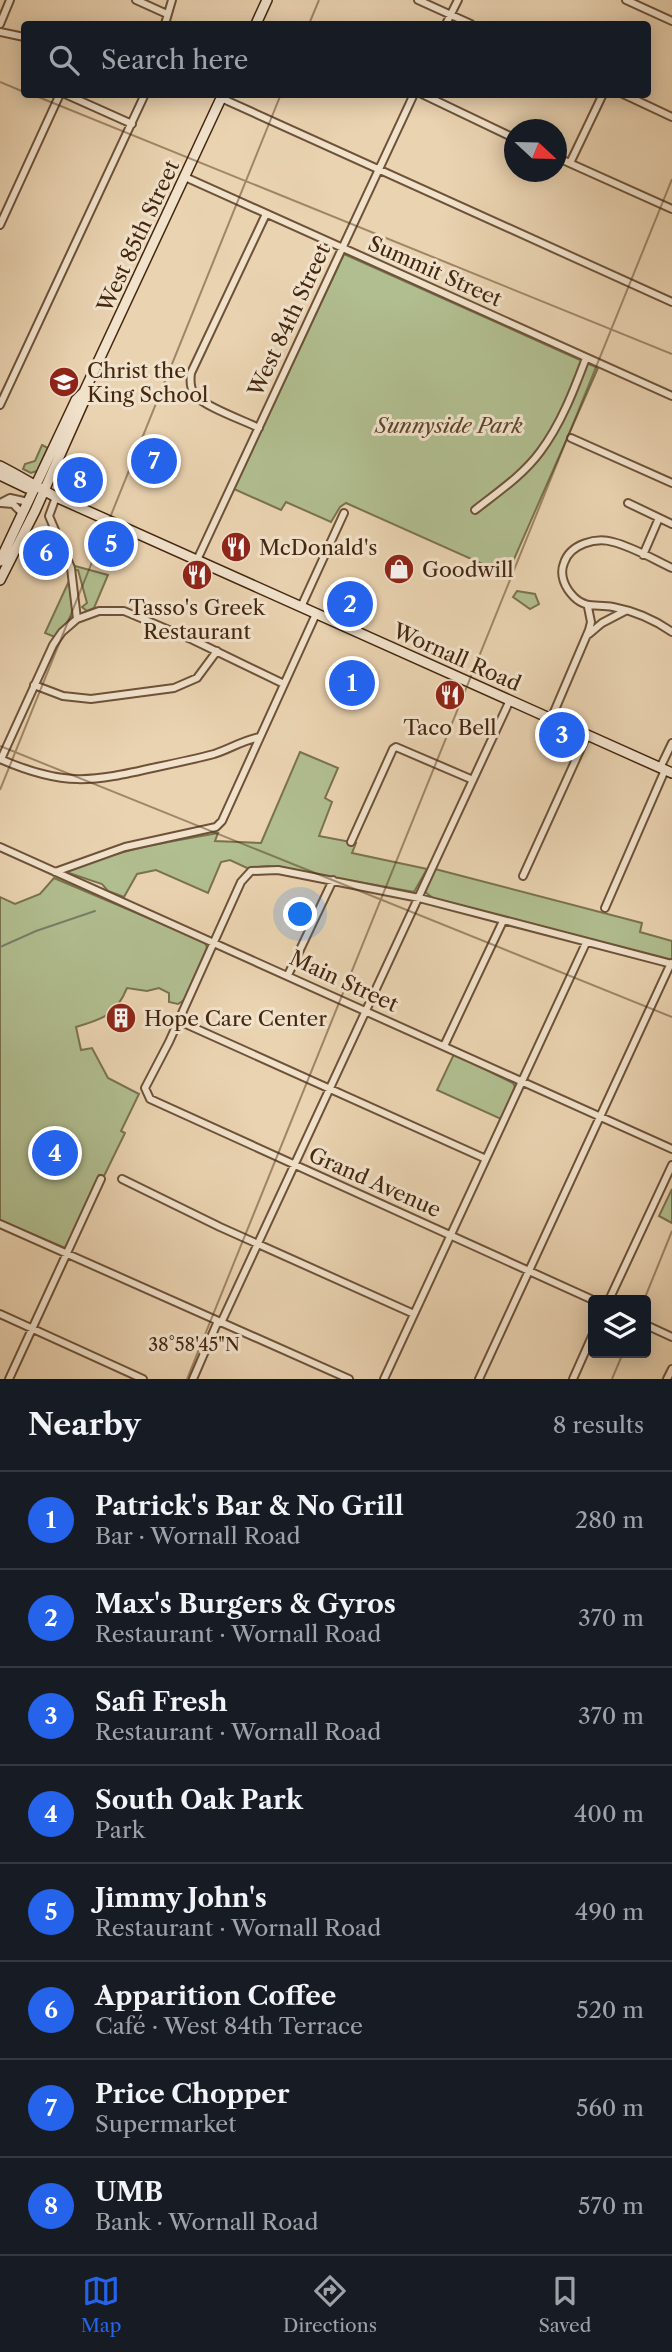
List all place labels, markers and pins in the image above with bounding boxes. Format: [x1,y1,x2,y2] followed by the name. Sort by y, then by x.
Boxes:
[87,358,208,407] place label: Christ the King School
[47,365,81,399] school or university icon: Christ the King School
[131,435,177,487] pin: 7
[57,454,103,506] pin: 8
[88,518,134,570] pin: 5
[23,527,69,579] pin: 6
[219,530,253,564] restaurant icon: McDonald's
[259,535,377,560] place label: McDonald's
[382,552,416,586] shop icon: Goodwill
[422,557,513,582] place label: Goodwill
[180,558,214,592] restaurant icon: Tasso's Greek Restaurant
[327,578,373,630] pin: 2
[129,595,266,644] place label: Tasso's Greek Restaurant
[329,657,375,709] pin: 1
[433,678,467,712] restaurant icon: Taco Bell
[539,709,585,761] pin: 3
[403,715,497,740] place label: Taco Bell
[104,1001,138,1035] building icon: Hope Care Center
[144,1006,327,1031] place label: Hope Care Center
[32,1127,78,1179] pin: 4

